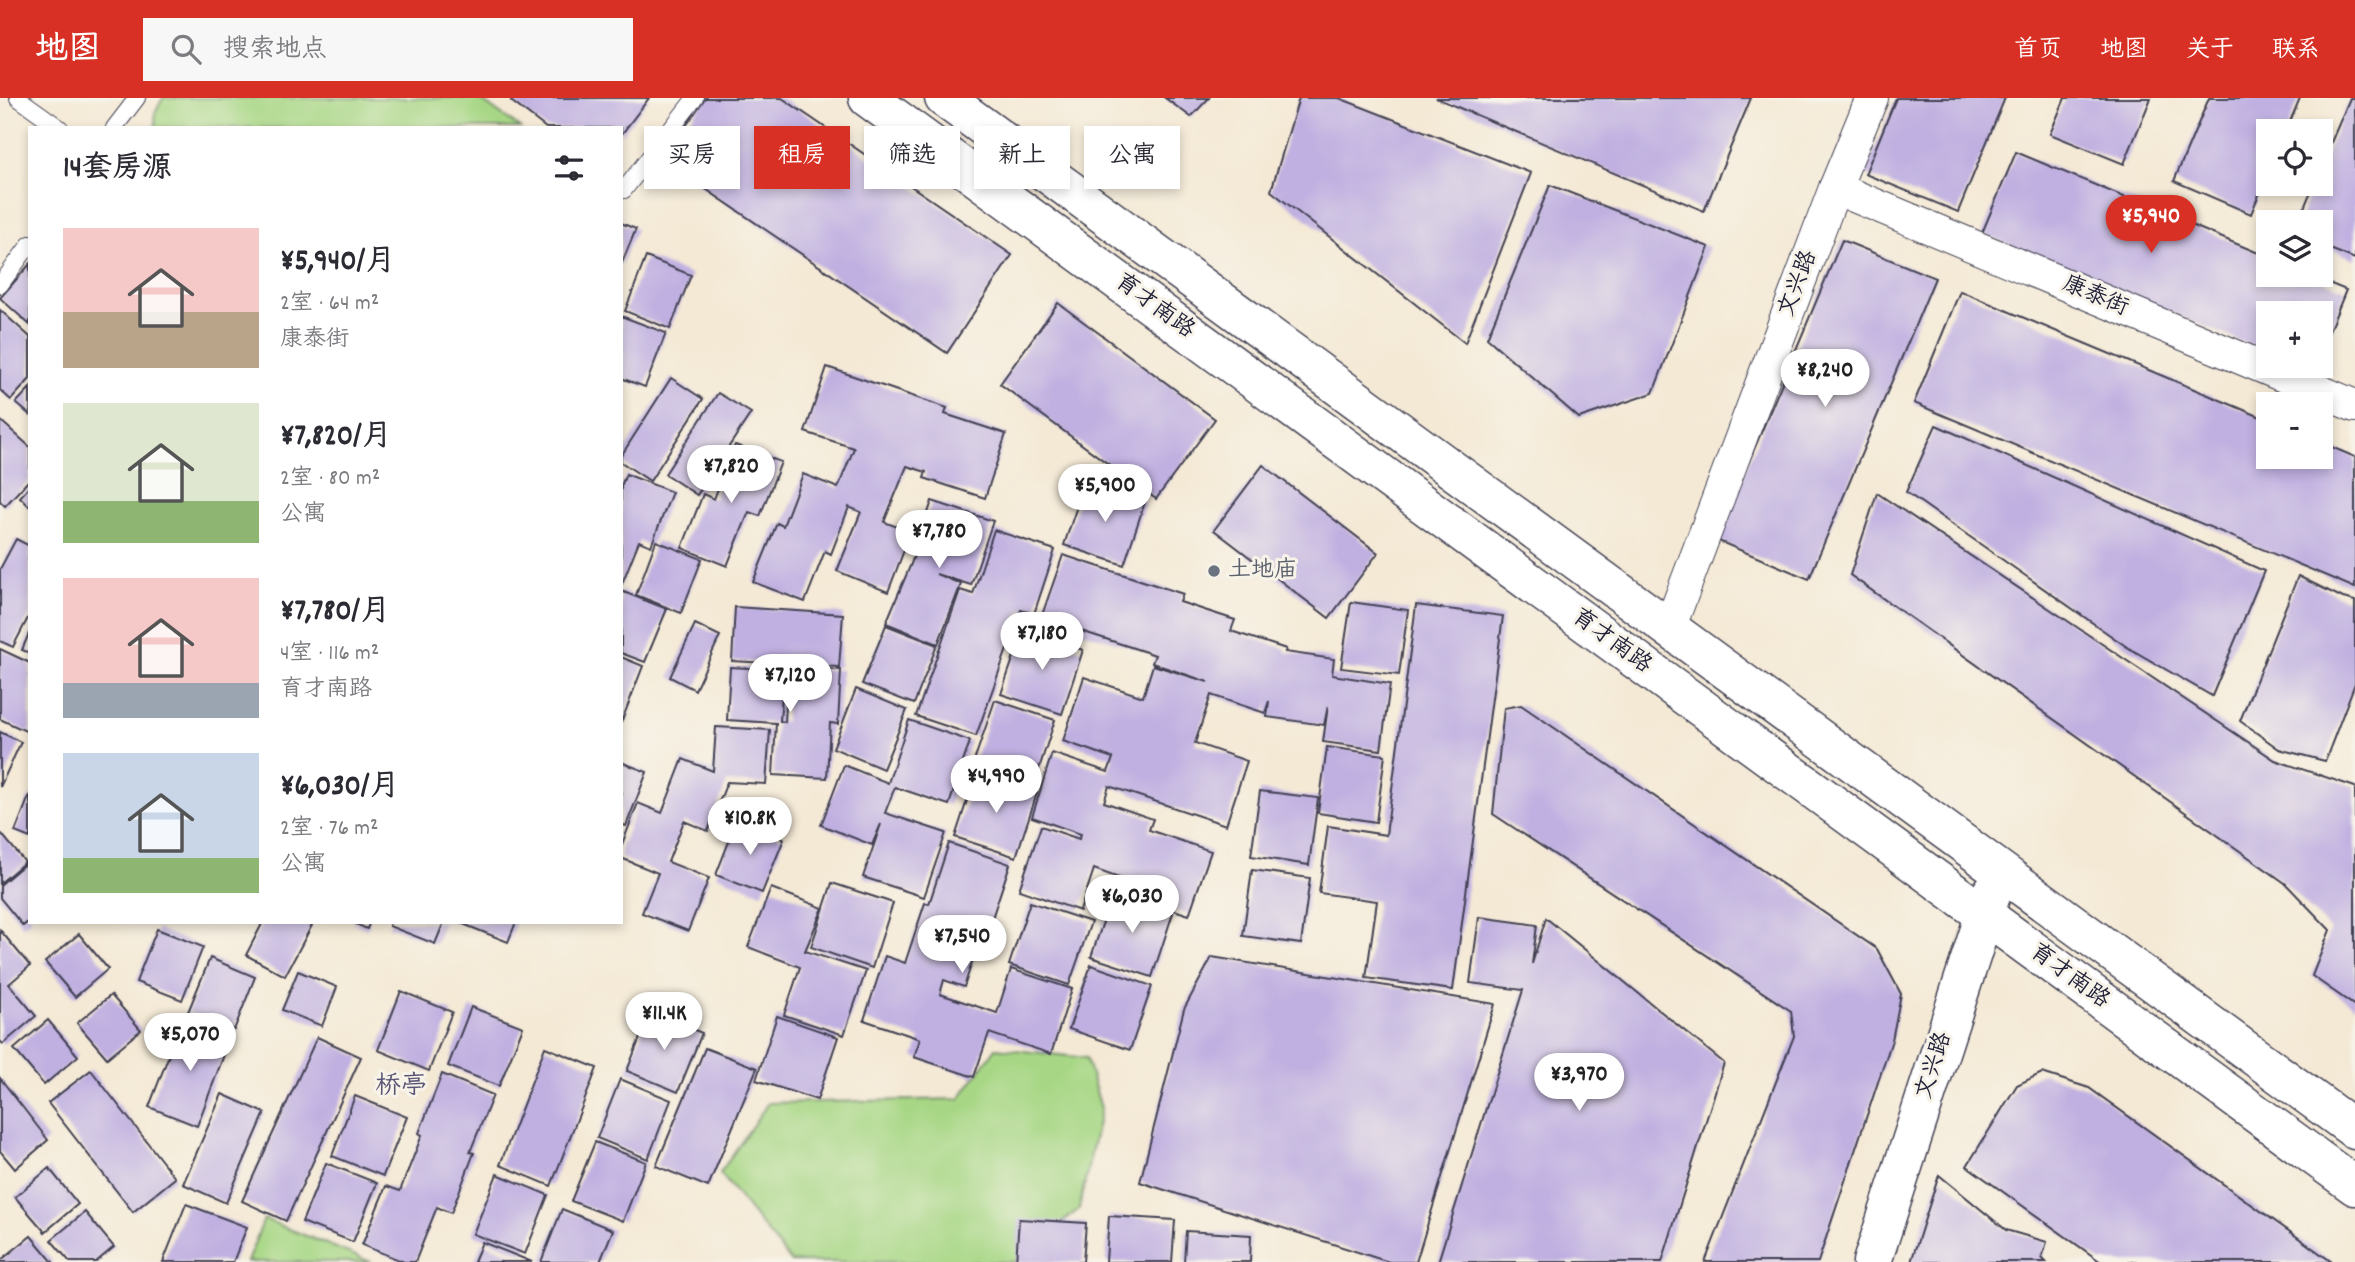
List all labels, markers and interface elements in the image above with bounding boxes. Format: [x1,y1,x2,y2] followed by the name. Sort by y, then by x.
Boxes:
[143,18,633,81] search box
[35,28,101,75] text: 地图
[167,30,205,68] icon: search
[223,32,327,69] text: 搜索地点
[2014,34,2062,68] text: 首页
[2100,34,2148,68] text: 地图
[2186,34,2234,68] text: 关于
[2272,34,2320,68] text: 联系
[2256,119,2333,469] map controls
[2256,119,2333,196] button: locate
[644,126,740,189] chip: 买房
[754,126,850,189] chip: 租房
[864,126,960,189] chip: 筛选
[974,126,1070,189] chip: 新上
[1084,126,1180,189] chip: 公寓
[63,149,172,192] text: 14套房源
[550,149,588,187] icon: filters
[2094,195,2208,255] pin: ¥5,940
[2122,201,2180,234] text: ¥5,940
[2256,210,2333,287] button: layers
[280,242,395,285] text: ¥5,940/月
[1771,246,1827,322] street label: 文兴路
[119,256,203,340] icon: home
[1107,267,1201,347] street label: 育才南路
[2057,268,2133,326] street label: 康泰街
[280,288,379,321] text: 2室 · 64 m²
[2256,301,2333,378] button: +
[280,324,349,357] text: 康泰街
[1768,350,1882,409] pin: ¥8,240
[1797,355,1853,388] text: ¥8,240
[2256,392,2333,469] button: −
[280,417,392,460] text: ¥7,820/月
[119,431,203,515] icon: home
[674,446,788,505] pin: ¥7,820
[703,451,759,484] text: ¥7,820
[280,463,380,496] text: 2室 · 80 m²
[1048,464,1162,524] pin: ¥5,900
[1074,470,1136,503] text: ¥5,900
[280,499,326,532] text: 公寓
[882,510,996,570] pin: ¥7,780
[912,516,966,549] text: ¥7,780
[1228,555,1297,588] place label: 土地庙
[1206,563,1222,579] marker: 土地庙
[280,592,390,635] text: ¥7,780/月
[1564,602,1658,682] street label: 育才南路
[119,606,203,690] icon: home
[985,612,1099,672] pin: ¥7,180
[1016,618,1068,651] text: ¥7,180
[280,638,379,671] text: 4室 · 116 m²
[733,654,847,714] pin: ¥7,120
[764,660,816,693] text: ¥7,120
[280,674,372,707] text: 育才南路
[939,756,1053,815] pin: ¥4,990
[967,761,1025,794] text: ¥4,990
[280,767,400,810] text: ¥6,030/月
[119,781,203,865] icon: home
[693,798,807,857] pin: ¥10.8K
[724,803,776,836] text: ¥10.8K
[280,813,378,846] text: 2室 · 76 m²
[280,849,326,882] text: 公寓
[1075,876,1189,935] pin: ¥6,030
[1101,881,1163,914] text: ¥6,030
[905,916,1019,975] pin: ¥7,540
[933,921,991,954] text: ¥7,540
[2022,937,2116,1017] street label: 育才南路
[607,992,721,1052] pin: ¥11.4K
[641,998,687,1031] text: ¥11.4K
[133,1014,247,1073] pin: ¥5,070
[160,1019,220,1052] text: ¥5,070
[1909,1028,1961,1104] street label: 文兴路
[1522,1054,1636,1113] pin: ¥3,970
[1550,1059,1608,1092] text: ¥3,970
[375,1069,427,1106] district label: 桥亭

